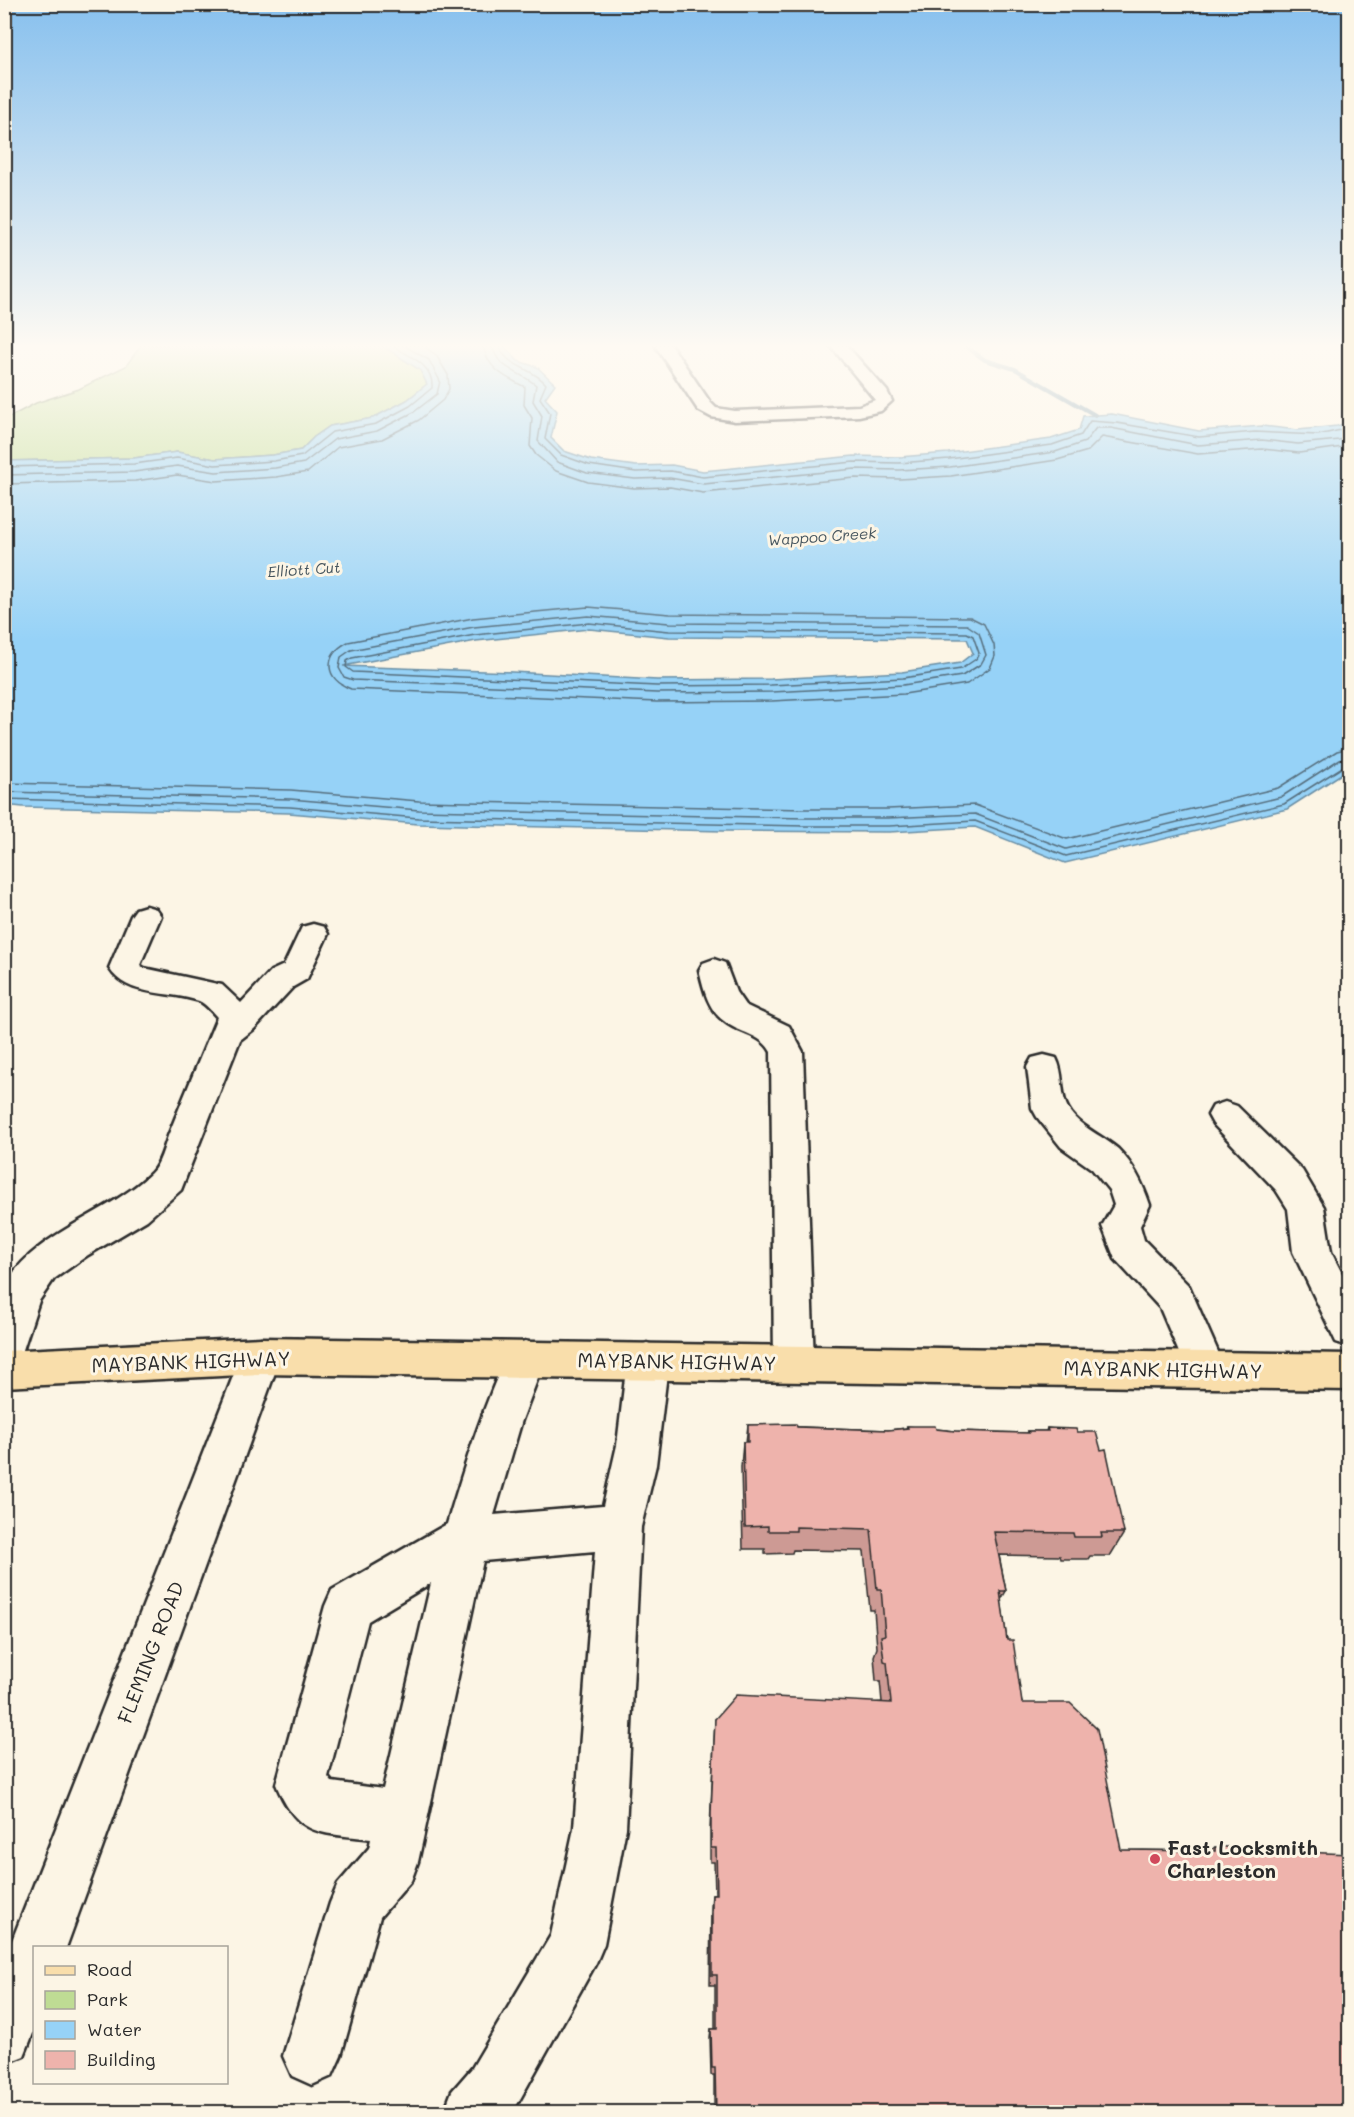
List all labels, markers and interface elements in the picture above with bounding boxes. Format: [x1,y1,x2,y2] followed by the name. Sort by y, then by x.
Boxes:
[767,522,878,550] water label: Wappoo Creek
[267,556,341,582] water label: Elliott Cut
[91,1345,291,1377] street label: MAYBANK HIGHWAY
[577,1346,777,1376] street label: MAYBANK HIGHWAY
[1063,1354,1263,1384] street label: MAYBANK HIGHWAY
[111,1577,189,1727] street label: FLEMING ROAD
[1167,1834,1318,1883] place label: Fast Locksmith Charleston
[1148,1852,1162,1866] marker: Fast Locksmith Charleston
[33,1946,228,2084] legend
[87,1957,132,1981] text: Road
[87,1987,128,2011] text: Park
[87,2017,142,2041] text: Water
[87,2047,155,2071] text: Building

